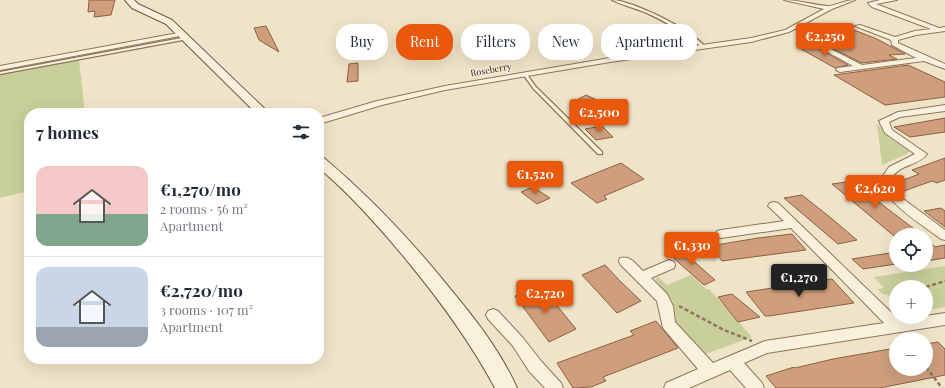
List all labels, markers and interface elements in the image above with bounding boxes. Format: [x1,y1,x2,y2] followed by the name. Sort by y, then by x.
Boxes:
[792,23,858,57] pin: €2,250
[336,24,388,60] chip: Buy
[396,24,453,60] chip: Rent
[461,24,530,60] chip: Filters
[538,24,593,60] chip: New
[601,24,697,60] chip: Apartment
[805,27,845,44] text: €2,250
[469,59,513,79] street label: Roseberry
[566,99,632,133] pin: €2,500
[578,103,620,120] text: €2,500
[36,121,99,143] text: 7 homes
[290,121,312,143] icon: filters
[502,161,568,195] pin: €1,520
[516,165,554,182] text: €1,520
[842,175,908,209] pin: €2,620
[160,178,241,200] text: €1,270/mo
[854,179,896,196] text: €2,620
[68,182,116,230] icon: home
[160,200,248,217] text: 2 rooms · 56 m²
[160,217,223,234] text: Apartment
[889,228,933,376] map controls
[889,228,933,272] button: locate
[659,232,725,266] pin: €1,330
[673,236,711,253] text: €1,330
[766,264,832,298] pin: €1,270
[780,268,818,285] text: €1,270
[160,279,243,301] text: €2,720/mo
[512,280,578,314] pin: €2,720
[889,280,933,324] button: +
[68,283,116,331] icon: home
[525,284,565,301] text: €2,720
[160,301,253,318] text: 3 rooms · 107 m²
[160,318,223,335] text: Apartment
[889,332,933,376] button: −

